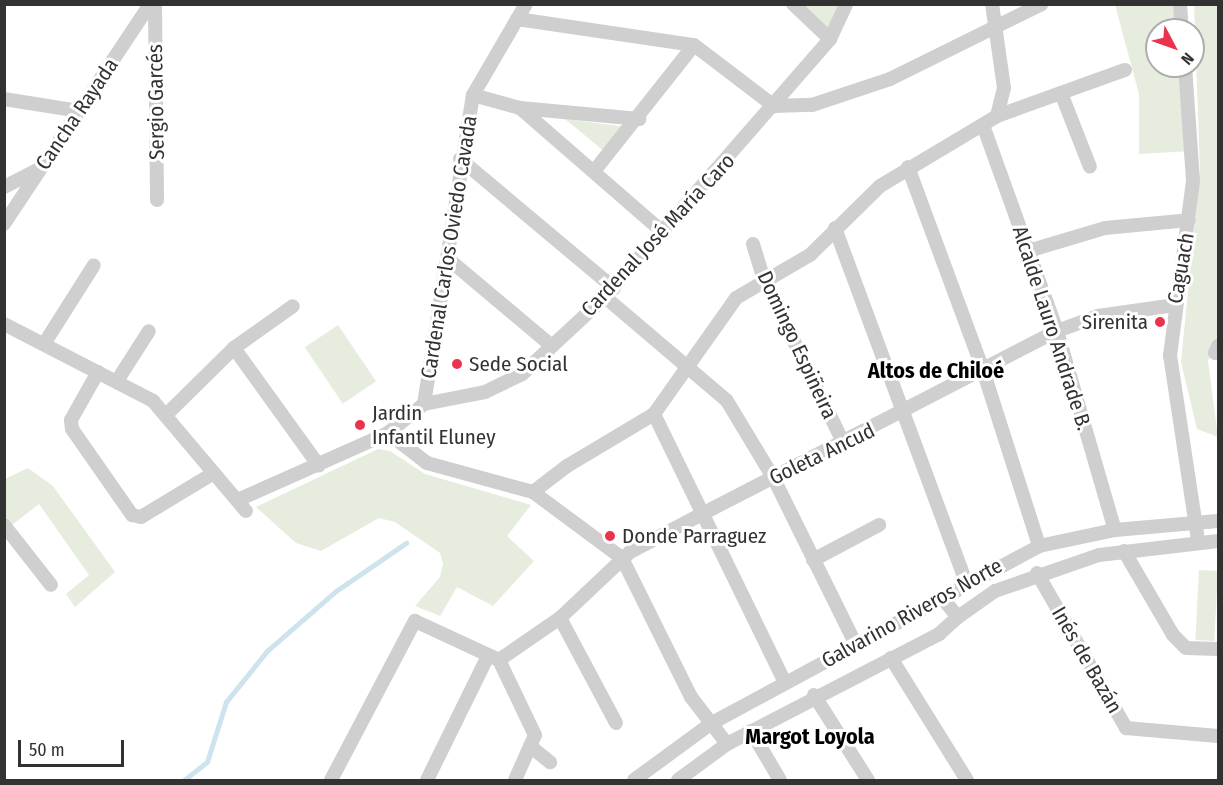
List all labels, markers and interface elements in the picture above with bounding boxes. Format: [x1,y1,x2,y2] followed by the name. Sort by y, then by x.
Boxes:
[1145,18,1205,78] north arrow
[142,44,170,160] street label: Sergio Garcés
[1177,49,1198,69] text: N
[30,53,124,175] street label: Cancha Rayada
[416,114,482,380] street label: Cardenal Carlos Oviedo Cavada
[576,148,740,322] street label: Cardenal José María Caro
[1007,223,1097,433] street label: Alcalde Lauro Andrade B.
[1162,231,1200,305] street label: Caguach
[752,267,842,423] street label: Domingo Espiñeira
[1082,309,1148,335] place label: Sirenita
[1153,315,1167,329] marker: Sirenita
[469,351,568,377] place label: Sede Social
[450,357,464,371] marker: Sede Social
[868,358,1004,384] district label: Altos de Chiloé
[372,400,496,450] place label: Jardin Infantil Eluney
[353,418,367,432] marker: Jardin Infantil Eluney
[765,418,879,490] street label: Goleta Ancud
[622,523,766,549] place label: Donde Parraguez
[603,529,617,543] marker: Donde Parraguez
[817,553,1007,673] street label: Galvarino Riveros Norte
[1046,602,1128,718] street label: Inés de Bazán
[745,724,875,750] district label: Margot Loyola
[21,728,128,766] scale bar
[29,739,65,761] text: 50 m

